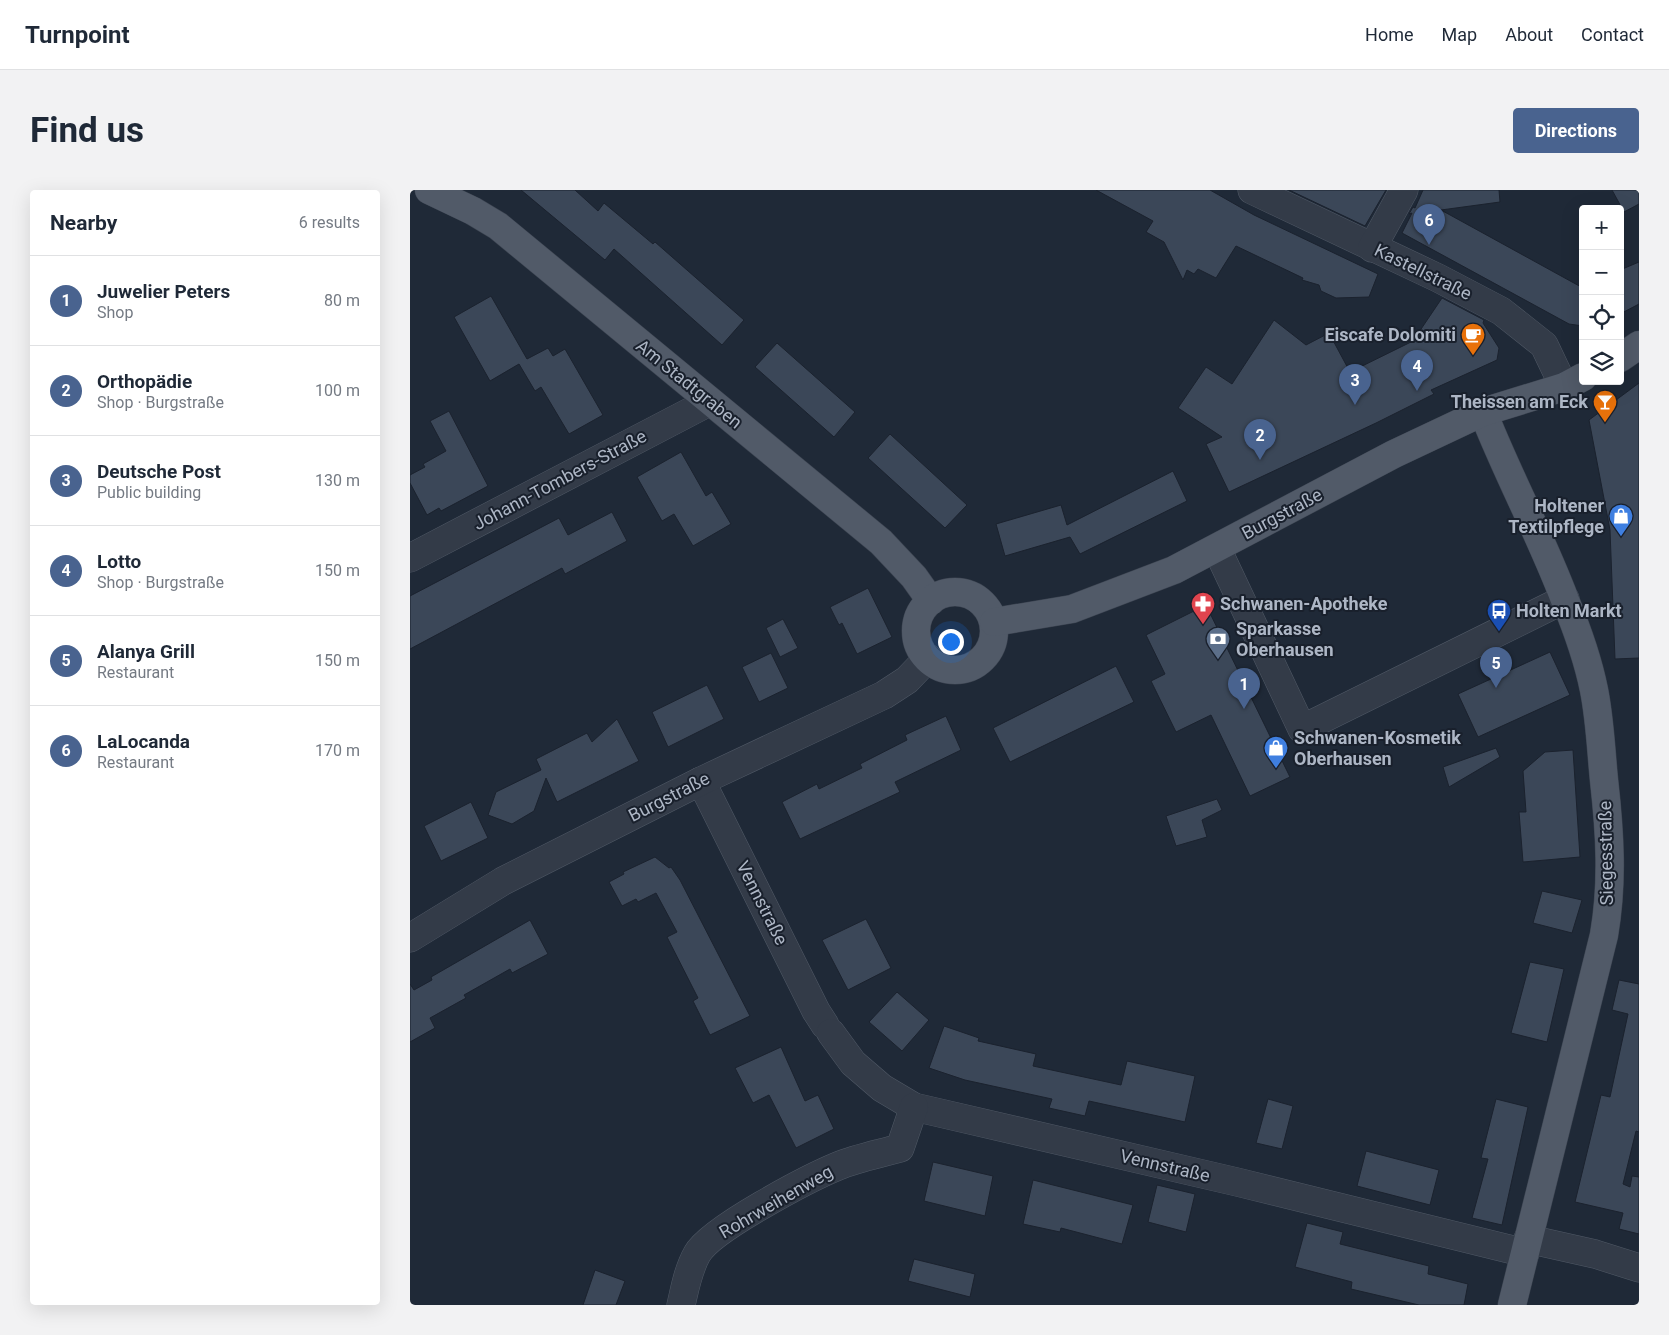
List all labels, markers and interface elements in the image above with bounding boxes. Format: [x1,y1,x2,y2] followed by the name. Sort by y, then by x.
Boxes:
[25,21,130,49] text: Turnpoint
[1365,24,1414,45] text: Home
[1442,24,1477,45] text: Map
[1505,24,1553,45] text: About
[1581,24,1644,45] text: Contact
[1513,108,1639,153] button: Directions
[30,110,144,151] text: Find us
[1413,204,1445,245] pin: 6
[1579,205,1624,385] map controls
[1579,205,1624,250] button: +
[50,211,117,235] text: Nearby
[299,213,360,232] text: 6 results
[1371,239,1475,304] street label: Kastellstraße
[1579,250,1624,295] button: −
[97,280,230,303] text: Juwelier Peters
[61,291,71,310] text: 1
[324,291,360,310] text: 80 m
[1579,295,1624,340] button: locate
[97,303,133,322] text: Shop
[1460,322,1486,356] cafe icon: Eiscafe Dolomiti
[1324,324,1456,345] place label: Eiscafe Dolomiti
[632,335,746,433] street label: Am Stadtgraben
[1579,340,1624,385] button: layers
[1401,350,1433,391] pin: 4
[1339,364,1371,405] pin: 3
[97,370,192,393] text: Orthopädie
[61,381,71,400] text: 2
[315,381,360,400] text: 100 m
[1592,389,1618,423] bar icon: Theissen am Eck
[1451,391,1588,412] place label: Theissen am Eck
[97,393,224,412] text: Shop · Burgstraße
[1244,419,1276,460] pin: 2
[470,425,650,534] street label: Johann-Tombers-Straße
[97,460,221,483] text: Deutsche Post
[61,471,71,490] text: 3
[315,471,360,490] text: 130 m
[97,483,201,502] text: Public building
[1238,484,1326,544] street label: Burgstraße
[1508,495,1604,537] place label: Holtener Textilpflege
[1608,503,1634,537] shop icon: Holtener Textilpflege
[97,550,141,573] text: Lotto
[61,561,71,580] text: 4
[315,561,360,580] text: 150 m
[97,573,224,592] text: Shop · Burgstraße
[1190,591,1216,625] pharmacy icon: Schwanen-Apotheke
[1220,593,1388,614] place label: Schwanen-Apotheke
[1486,598,1512,632] bus stop icon: Holten Markt
[1516,600,1622,621] place label: Holten Markt
[1236,618,1334,660] place label: Sparkasse Oberhausen
[1205,626,1231,660] bank icon: Sparkasse Oberhausen
[938,629,964,655] your location
[97,640,195,663] text: Alanya Grill
[1480,647,1512,688] pin: 5
[61,651,71,670] text: 5
[315,651,360,670] text: 150 m
[97,663,174,682] text: Restaurant
[1228,668,1260,709] pin: 1
[1294,727,1461,769] place label: Schwanen-Kosmetik Oberhausen
[97,730,190,753] text: LaLocanda
[1263,735,1289,769] shop icon: Schwanen-Kosmetik Oberhausen
[61,741,71,760] text: 6
[315,741,360,760] text: 170 m
[97,753,174,772] text: Restaurant
[625,767,713,826] street label: Burgstraße
[1594,801,1617,905] street label: Siegesstraße
[732,857,793,948] street label: Vennstraße
[1118,1145,1212,1186] street label: Vennstraße
[715,1161,836,1243] street label: Rohrweihenweg

